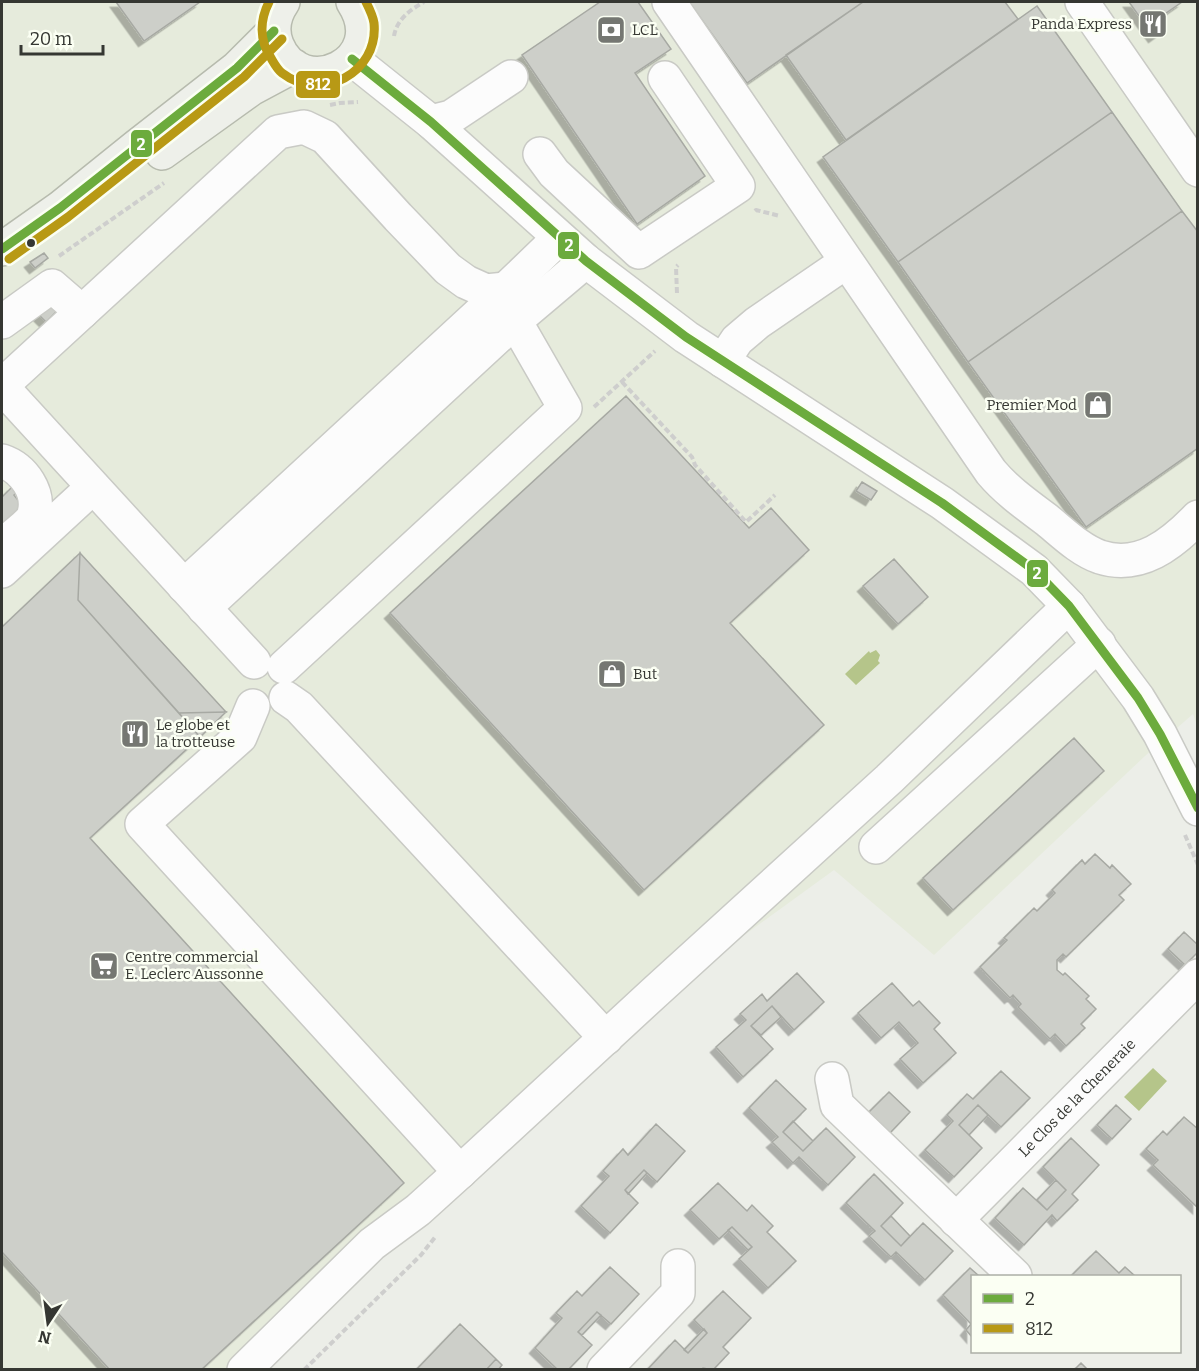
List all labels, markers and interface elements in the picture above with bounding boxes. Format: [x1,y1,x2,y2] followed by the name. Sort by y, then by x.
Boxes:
[1137,8,1169,40] restaurant icon: Panda Express
[595,14,627,46] bank icon: LCL
[1031,15,1132,33] place label: Panda Express
[21,18,104,56] scale bar
[632,21,658,39] place label: LCL
[30,28,72,50] text: 20 m
[295,70,341,99] line badge: 812
[305,75,331,94] text: 812
[130,129,153,158] line badge: 2
[136,135,146,154] text: 2
[557,231,580,260] line badge: 2
[564,236,574,255] text: 2
[25,237,37,249] unlabelled marker
[1082,389,1114,421] shop icon: Premier Mod
[986,396,1077,414] place label: Premier Mod
[1026,559,1049,588] line badge: 2
[1032,564,1042,583] text: 2
[596,658,628,690] shop icon: But
[633,665,658,683] place label: But
[156,716,235,751] place label: Le globe et la trotteuse
[119,718,151,750] restaurant icon: Le globe et la trotteuse
[125,948,263,983] place label: Centre commercial E. Leclerc Aussonne
[88,950,120,982] supermarket icon: Centre commercial E. Leclerc Aussonne
[1015,1035,1139,1161] street label: Le Clos de la Cheneraie
[971,1275,1181,1353] legend
[1025,1288,1035,1310] text: 2
[18,1293,78,1353] north arrow
[1025,1318,1053,1340] text: 812
[37,1326,53,1348] text: N

